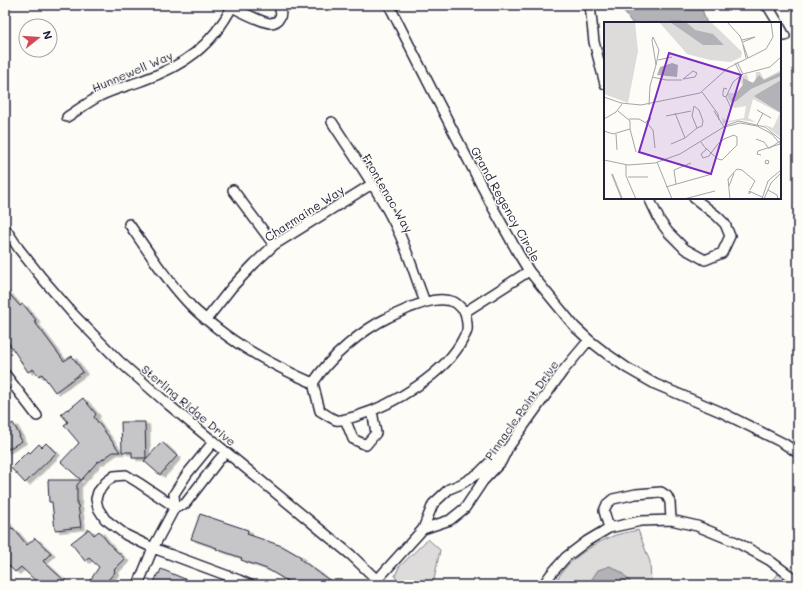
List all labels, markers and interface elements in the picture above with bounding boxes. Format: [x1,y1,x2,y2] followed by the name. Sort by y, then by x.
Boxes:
[18,18,58,58] north arrow
[604,22,781,199] inset map
[40,29,56,41] text: N
[89,47,175,95] street label: Hunnewell Way
[468,143,544,265] street label: Grand Regency Circle
[359,151,417,235] street label: Frontenac Way
[261,181,347,245] street label: Charmaine Way
[480,357,562,463] street label: Pinnacle Point Drive
[138,361,240,449] street label: Sterling Ridge Drive

